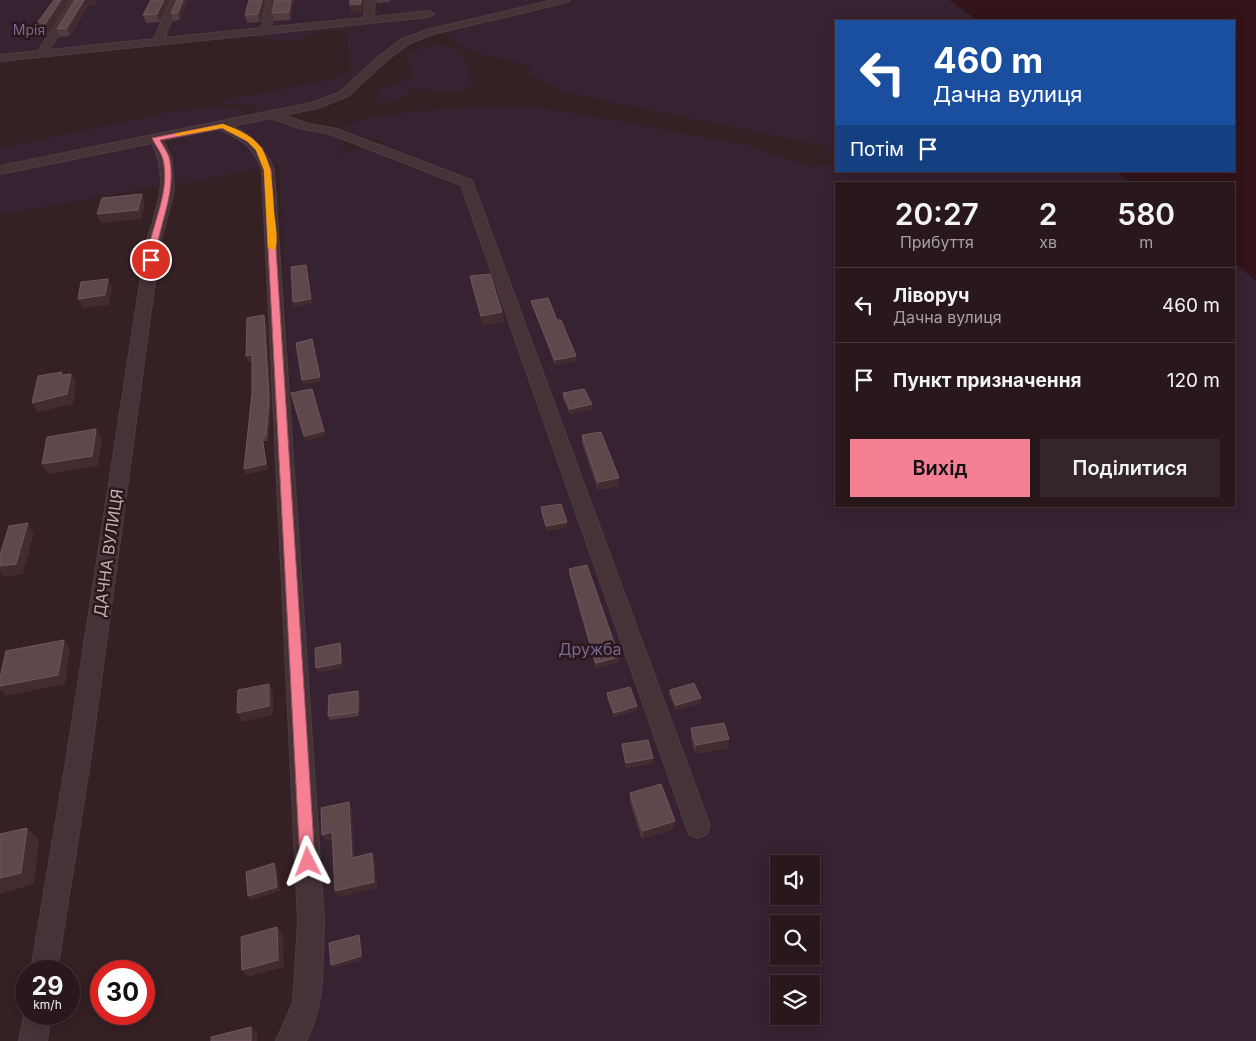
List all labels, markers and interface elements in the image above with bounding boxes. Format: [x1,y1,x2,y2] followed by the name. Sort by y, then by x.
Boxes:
[13,21,45,38] park label: Мрія
[933,39,1043,81] text: 460 m
[850,40,915,105] icon: left
[933,81,1082,107] text: Дачна вулиця
[914,135,942,163] icon: arrive
[850,138,904,161] text: Потім
[895,196,979,232] text: 20:27
[1039,196,1057,232] text: 2
[1117,196,1175,232] text: 580
[900,232,974,252] text: Прибуття
[1039,232,1057,252] text: хв
[1139,232,1153,252] text: m
[130,239,172,281] pin
[137,246,165,274] icon: arrive
[893,284,969,307] text: Ліворуч
[850,291,878,319] icon: left
[1162,294,1220,317] text: 460 m
[893,307,1002,327] text: Дачна вулиця
[850,366,878,394] icon: arrive
[893,369,1081,392] text: Пункт призначення
[1167,369,1220,392] text: 120 m
[850,439,1030,497] button: Вихід
[1040,439,1220,497] button: Поділитися
[89,488,127,618] street label: ДАЧНА ВУЛИЦЯ
[558,639,622,659] park label: Дружба
[281,835,333,887] position arrow
[770,855,820,1025] map controls
[770,855,820,905] button: sound
[770,915,820,965] button: search
[90,960,155,1025] speed limit sign: 30
[32,971,63,1001] text: 29
[770,975,820,1025] button: layers
[33,997,62,1012] text: km/h

